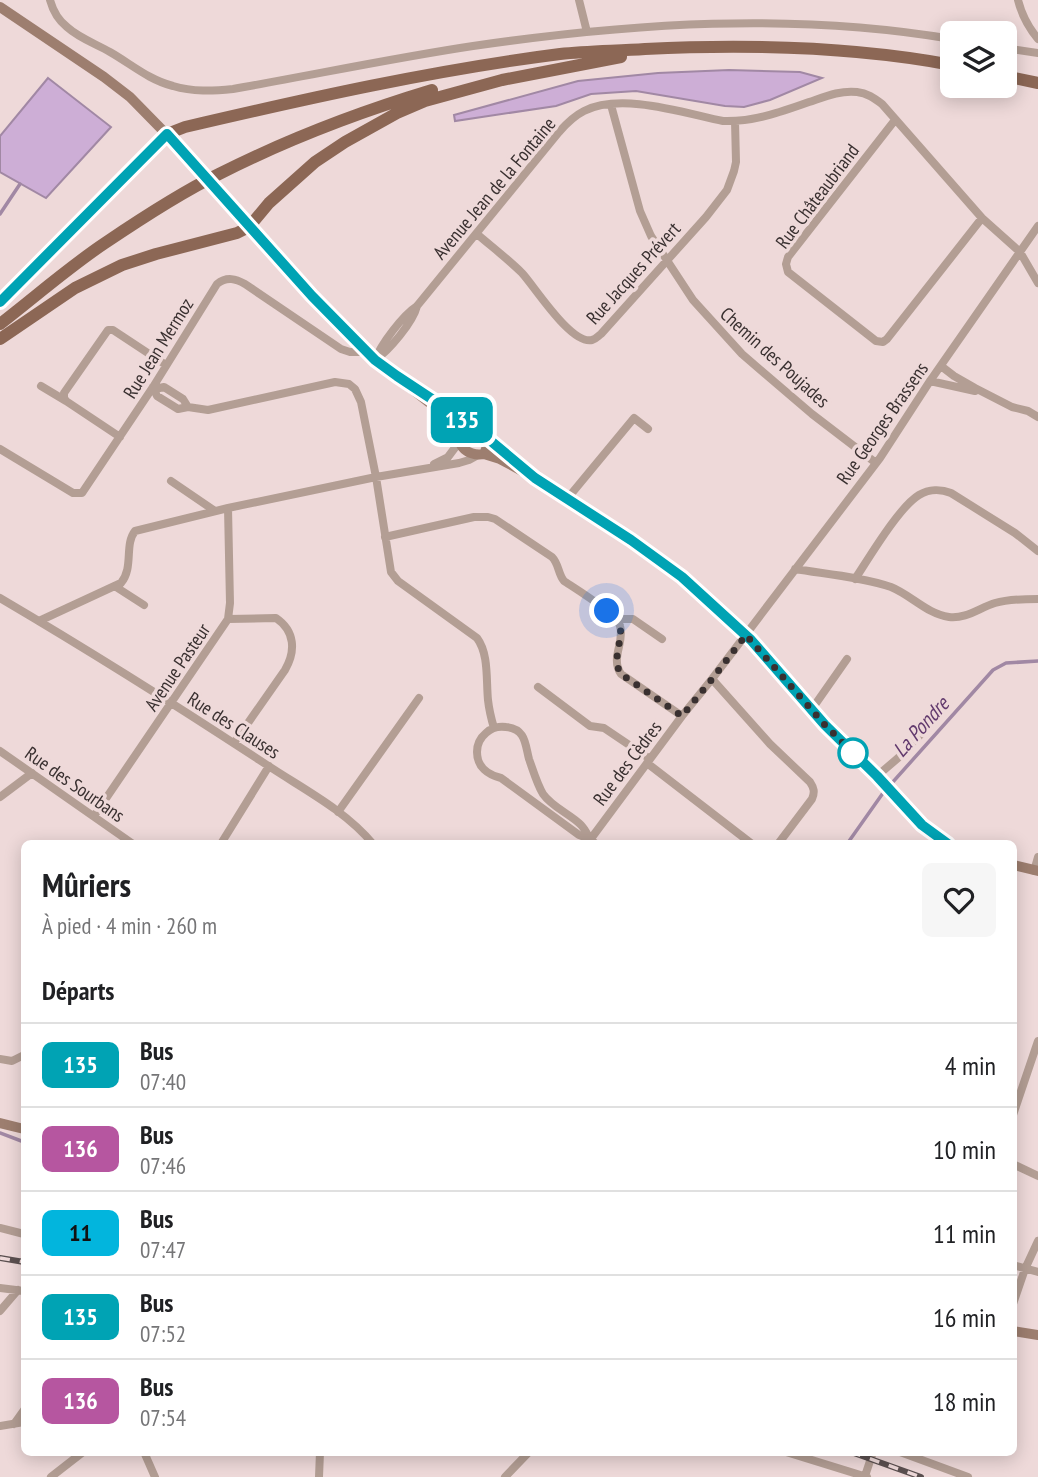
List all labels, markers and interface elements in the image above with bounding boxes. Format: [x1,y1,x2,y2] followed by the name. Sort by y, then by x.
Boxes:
[940,21,1017,98] map controls
[940,21,1017,98] button: layers
[428,112,561,264] street label: Avenue Jean de la Fontaine
[770,139,864,253] street label: Rue Châteaubriand
[581,216,686,329] street label: Rue Jacques Prévert
[118,293,198,403] street label: Rue Jean Mermoz
[715,302,835,412] street label: Chemin des Poujades
[831,357,933,489] street label: Rue Georges Brassens
[422,397,502,443] line badge: 135
[445,404,479,435] text: 135
[589,593,624,628] your location
[139,618,215,715] street label: Avenue Pasteur
[183,686,285,764] street label: Rue des Clauses
[887,690,956,762] water label: La Pondre
[587,716,667,810] street label: Rue des Cèdres
[838,738,868,768] unlabelled marker
[21,741,129,827] street label: Rue des Sourbans
[42,863,131,906] text: Mûriers
[922,863,996,937] button: heart
[42,911,217,940] text: À pied · 4 min · 260 m
[42,974,114,1007] text: Départs
[140,1034,173,1067] text: Bus
[63,1049,98,1080] text: 135
[945,1049,996,1082] text: 4 min
[140,1067,186,1096] text: 07:40
[140,1118,173,1151] text: Bus
[63,1133,98,1164] text: 136
[933,1133,996,1166] text: 10 min
[140,1151,186,1180] text: 07:46
[140,1202,173,1235] text: Bus
[69,1217,92,1248] text: 11
[933,1217,996,1250] text: 11 min
[140,1235,186,1264] text: 07:47
[140,1286,173,1319] text: Bus
[63,1301,98,1332] text: 135
[933,1301,996,1334] text: 16 min
[140,1319,186,1348] text: 07:52
[140,1370,173,1403] text: Bus
[63,1385,98,1416] text: 136
[933,1385,996,1418] text: 18 min
[140,1403,186,1432] text: 07:54

